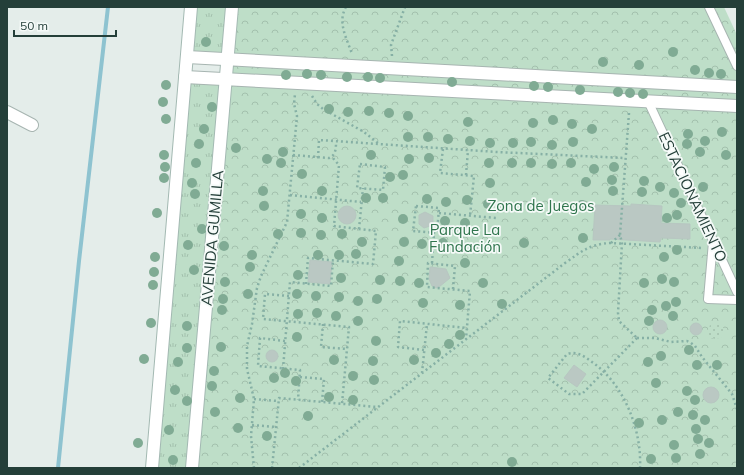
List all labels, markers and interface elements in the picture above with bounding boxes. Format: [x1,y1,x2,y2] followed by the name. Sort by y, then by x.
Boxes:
[14,12,116,38] scale bar
[20,18,48,33] text: 50 m
[655,129,731,265] street label: ESTACIONAMIENTO
[197,169,227,307] street label: AVENIDA GUMILLA
[488,196,594,215] park label: Zona de Juegos
[429,220,501,256] park label: Parque La Fundación

